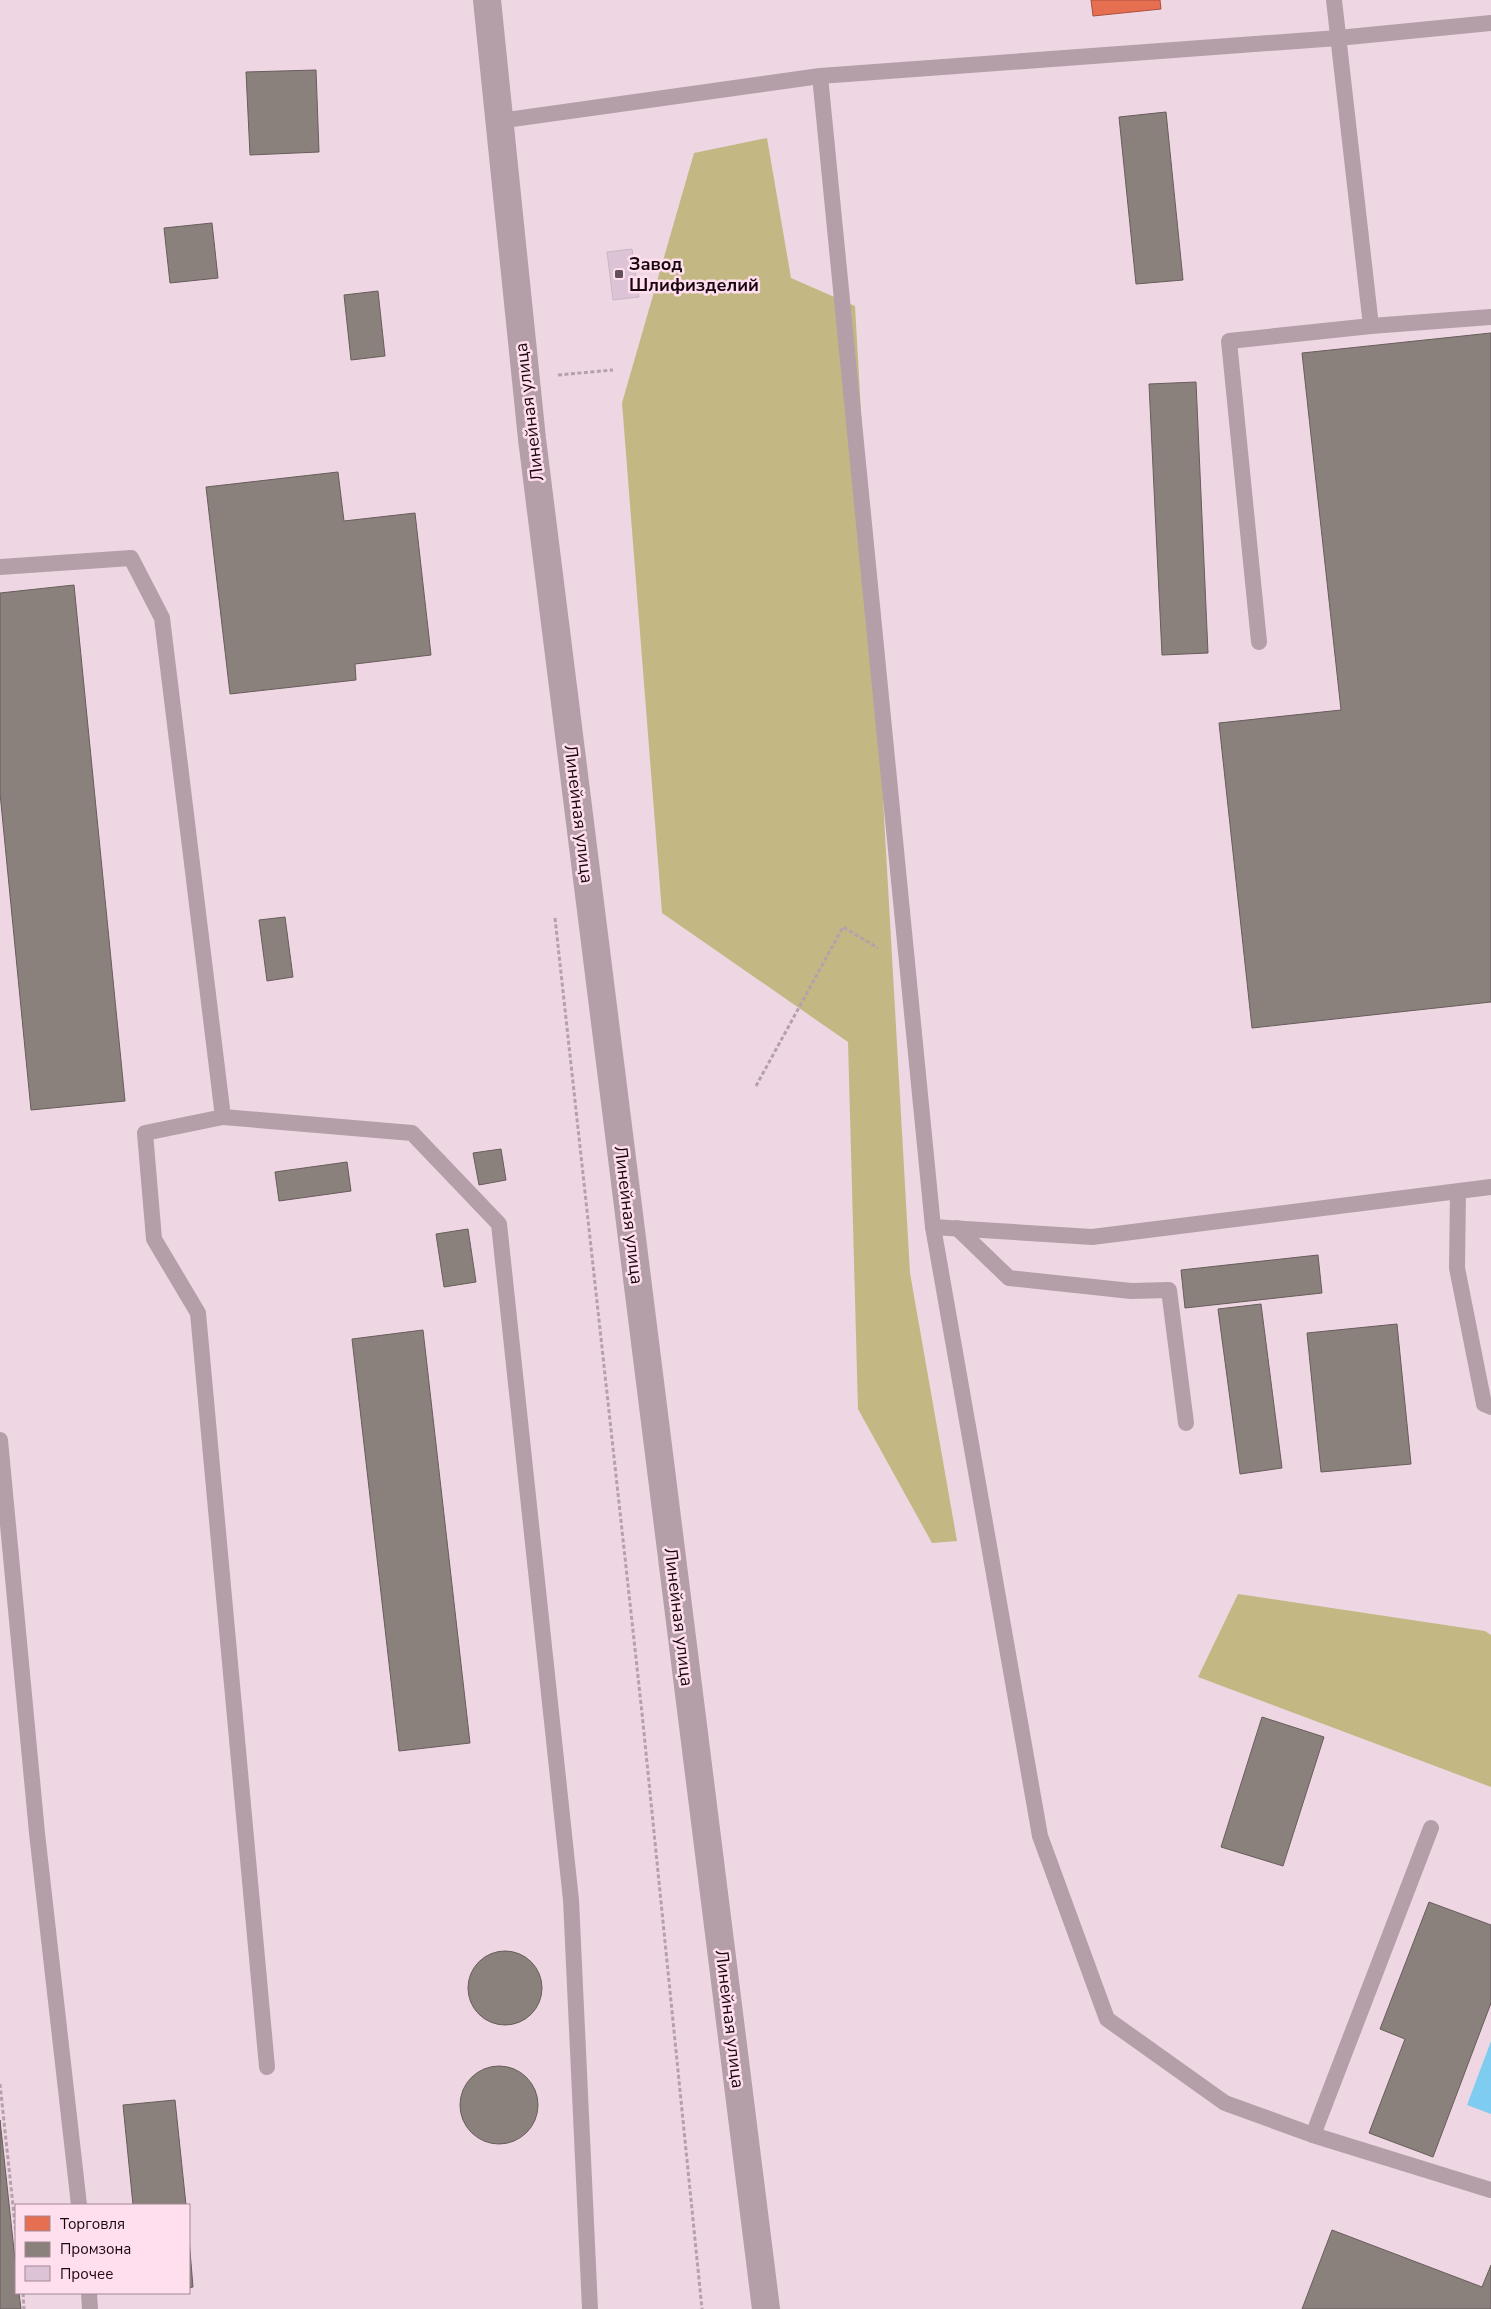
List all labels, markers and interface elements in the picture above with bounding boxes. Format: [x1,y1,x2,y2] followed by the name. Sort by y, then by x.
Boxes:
[629,252,759,297] place label: Завод Шлифизделий
[613,268,625,280] marker: Завод Шлифизделий
[509,341,549,483] street label: Линейная улица
[559,743,599,885] street label: Линейная улица
[609,1144,649,1286] street label: Линейная улица
[659,1546,699,1688] street label: Линейная улица
[710,1948,750,2090] street label: Линейная улица
[15,2204,190,2294] legend
[60,2214,125,2234] text: Торговля
[60,2239,131,2259] text: Промзона
[60,2264,113,2284] text: Прочее

